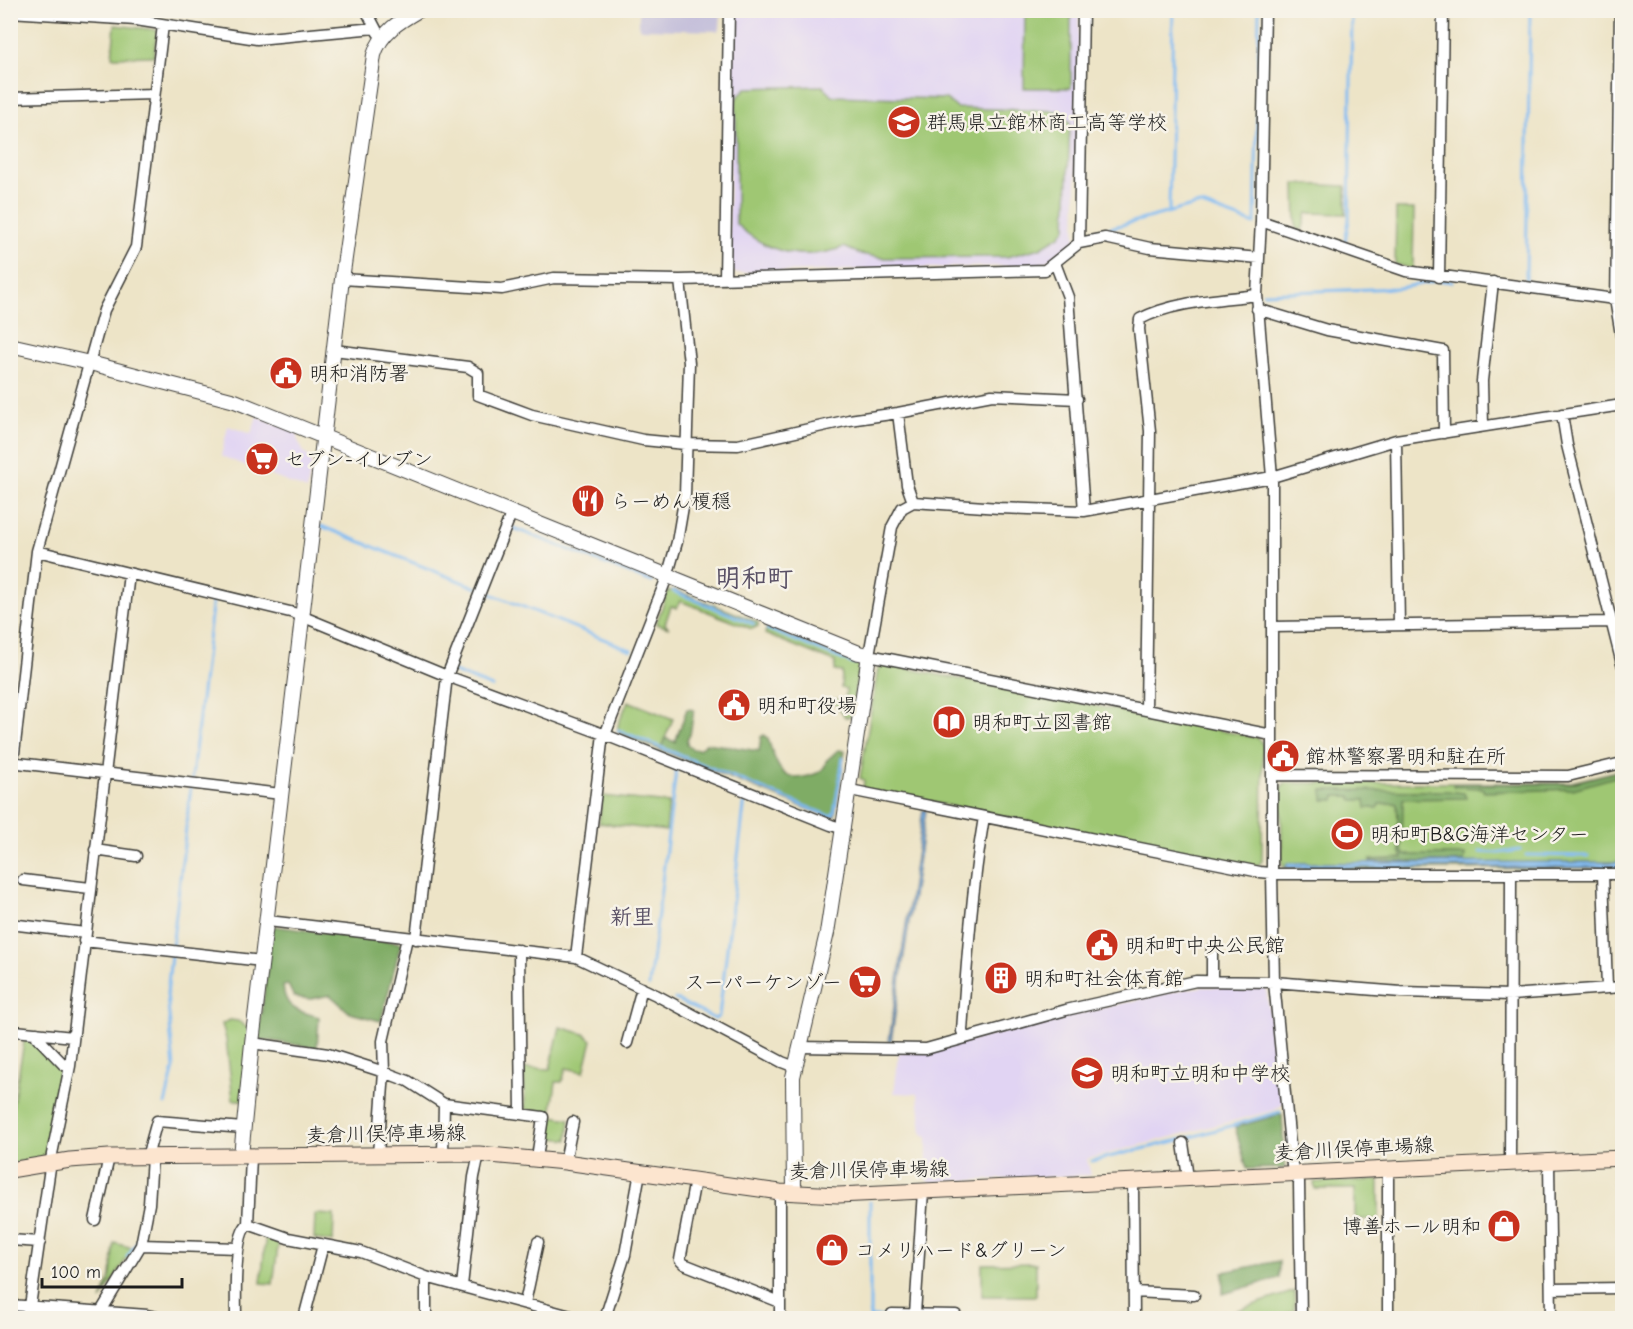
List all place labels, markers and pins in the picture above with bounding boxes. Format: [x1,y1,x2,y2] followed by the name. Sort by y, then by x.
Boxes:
[886,104,922,140] school or university icon: 群馬県立館林商工高等学校
[927,111,1167,134] place label: 群馬県立館林商工高等学校
[268,355,304,391] public building icon: 明和消防署
[309,362,409,385] place label: 明和消防署
[244,441,280,477] supermarket icon: セブン-イレブン
[285,448,433,471] place label: セブン-イレブン
[570,483,606,519] restaurant icon: らーめん榎穏
[611,490,731,513] place label: らーめん榎穏
[716,687,752,723] public building icon: 明和町役場
[757,694,857,717] place label: 明和町役場
[931,704,967,740] library icon: 明和町立図書館
[972,711,1112,734] place label: 明和町立図書館
[1265,738,1301,774] public building icon: 館林警察署明和駐在所
[1306,745,1506,768] place label: 館林警察署明和駐在所
[1329,816,1365,852] sports icon: 明和町B&G海洋センター
[1370,823,1589,846] place label: 明和町B&G海洋センター
[1084,927,1120,963] public building icon: 明和町中央公民館
[1125,934,1285,957] place label: 明和町中央公民館
[983,960,1019,996] building icon: 明和町社会体育館
[847,964,883,1000] supermarket icon: スーパーケンゾー
[1024,967,1184,990] place label: 明和町社会体育館
[684,971,842,994] place label: スーパーケンゾー
[1069,1055,1105,1091] school or university icon: 明和町立明和中学校
[1110,1062,1290,1085] place label: 明和町立明和中学校
[1486,1208,1522,1244] shop icon: 博善ホール明和
[1342,1215,1481,1238] place label: 博善ホール明和
[814,1232,850,1268] shop icon: コメリハード&グリーン
[855,1239,1067,1262] place label: コメリハード&グリーン

